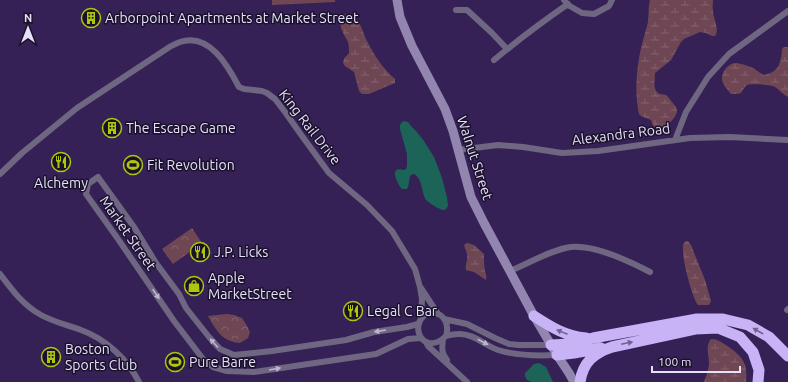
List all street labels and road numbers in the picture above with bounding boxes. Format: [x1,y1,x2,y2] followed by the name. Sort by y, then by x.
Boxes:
[276,86,344,168] street label: King Rail Drive
[454,114,496,202] street label: Walnut Street
[571,120,671,148] street label: Alexandra Road
[96,193,160,274] street label: Market Street

